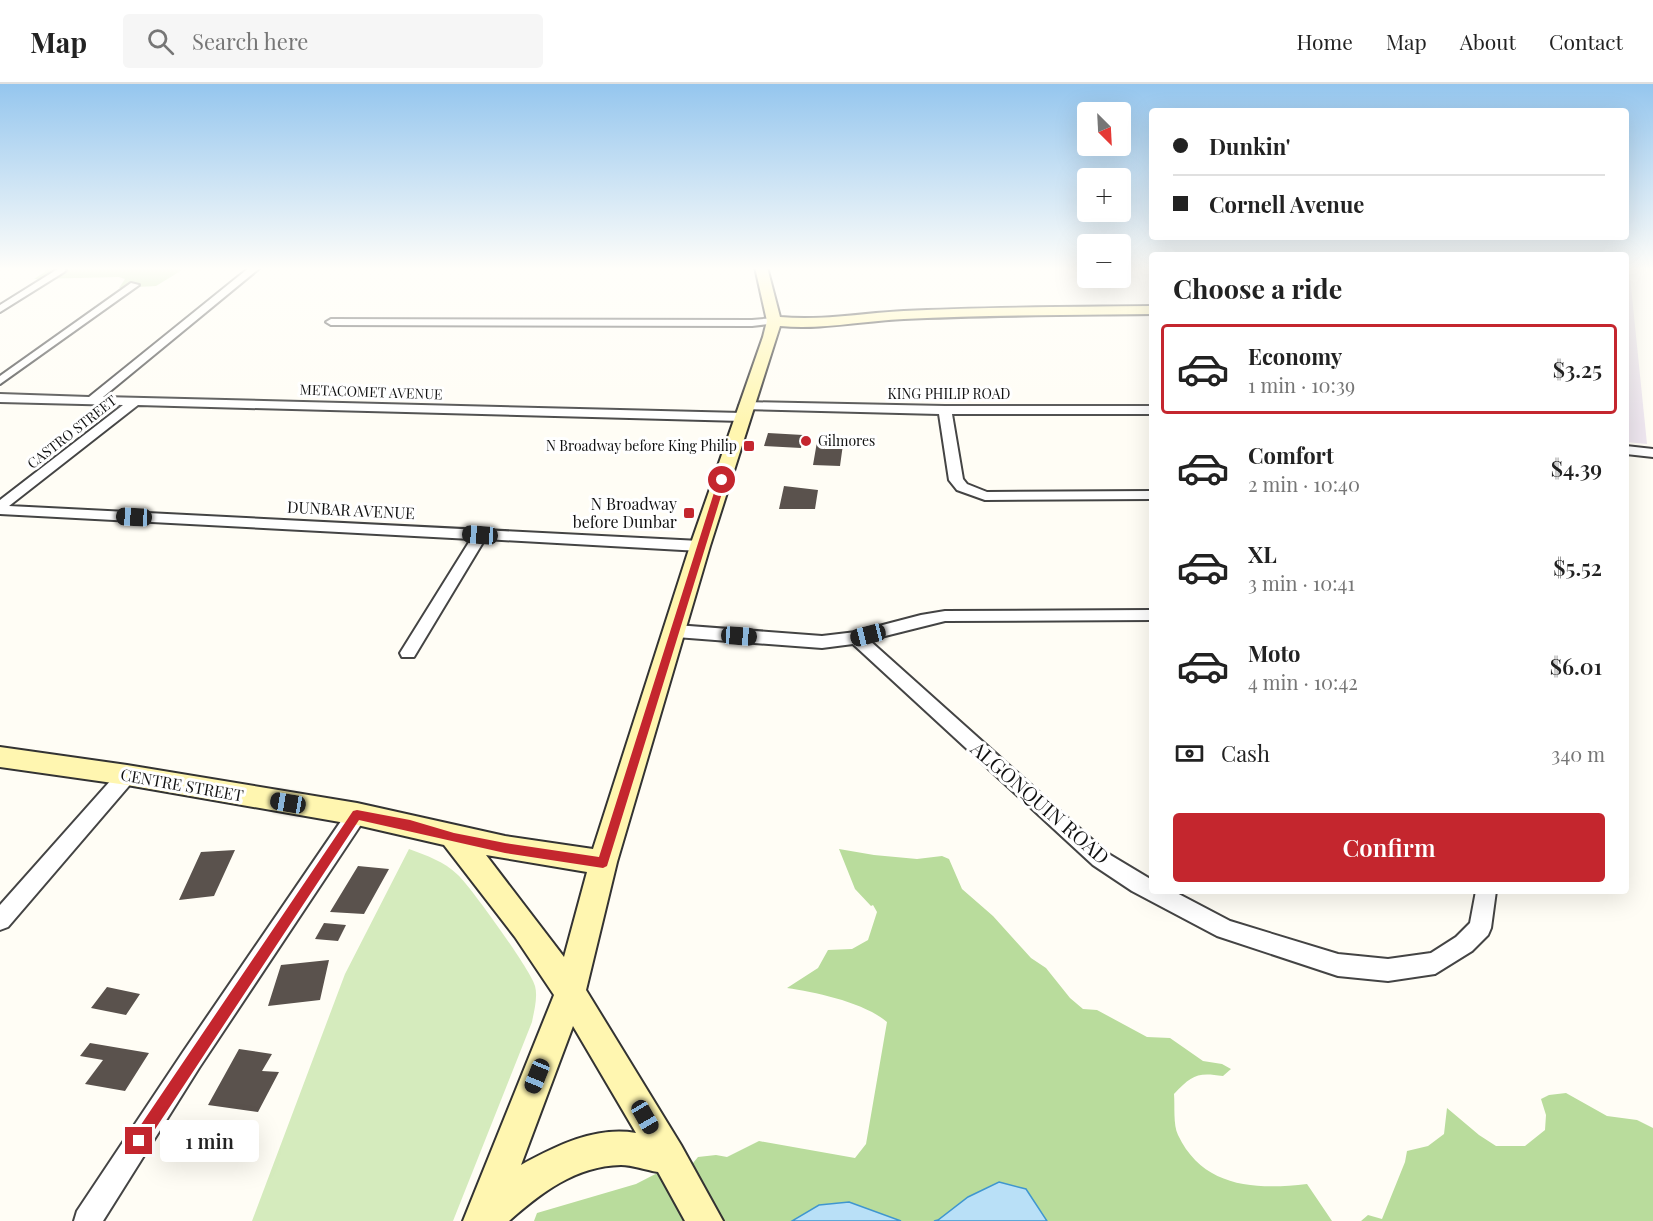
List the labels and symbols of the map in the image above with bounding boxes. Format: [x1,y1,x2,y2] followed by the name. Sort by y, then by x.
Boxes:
[1077,102,1131,156] north arrow
[299,380,443,403] street label: METACOMET AVENUE
[888,384,1010,403] street label: KING PHILIP ROAD
[23,390,121,473] street label: CASTRO STREET
[818,431,875,450] place label: Gilmores
[799,434,813,448] marker: Gilmores
[546,436,737,455] place label: N Broadway before King Philip
[742,439,756,453] marker: N Broadway before King Philip
[708,466,735,493] route start
[573,493,677,532] place label: N Broadway before Dunbar
[287,496,415,523] street label: DUNBAR AVENUE
[682,506,696,520] marker: N Broadway before Dunbar
[116,507,152,527] car
[461,525,499,545] car
[848,622,888,648] car
[720,626,758,646] car
[965,734,1116,869] street label: ALGONQUIN ROAD
[119,763,245,806] street label: CENTRE STREET
[269,791,307,815] car
[522,1056,552,1096] car
[628,1097,662,1137] car
[160,1120,259,1162] callout: 1 min
[125,1127,152,1154] route end

